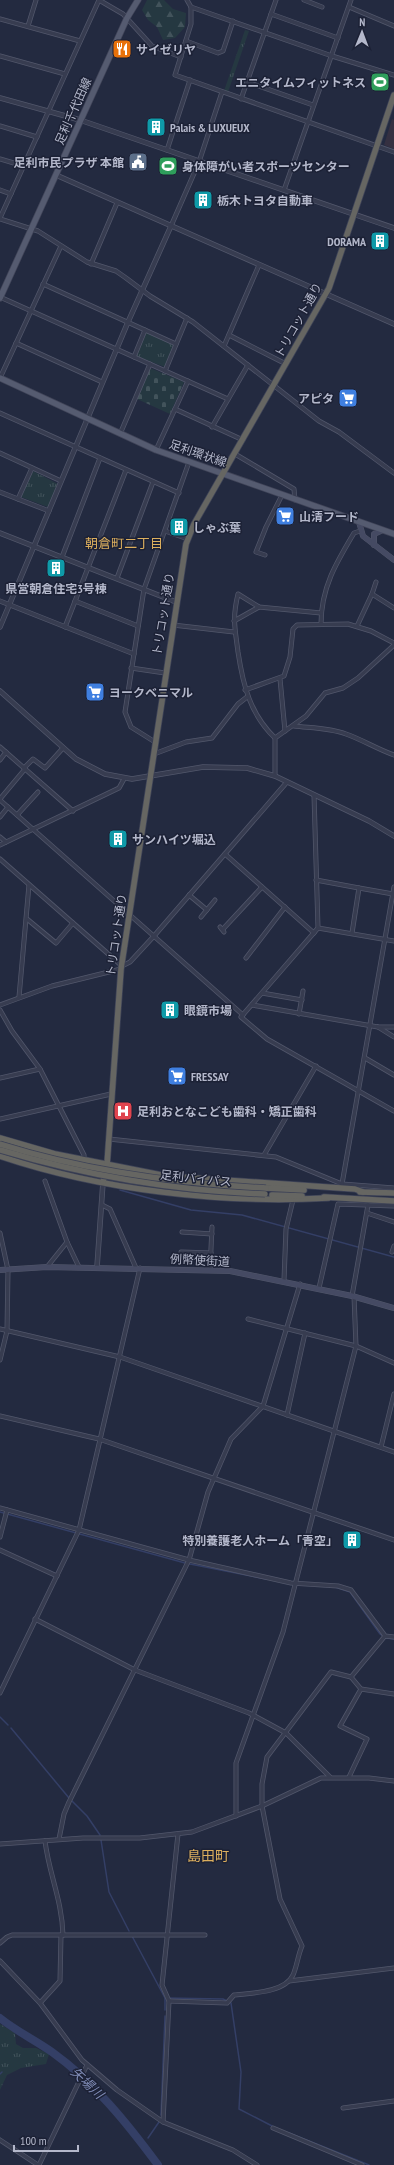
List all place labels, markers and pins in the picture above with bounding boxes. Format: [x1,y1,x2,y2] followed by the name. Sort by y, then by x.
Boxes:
[111,38,133,60] restaurant icon: サイゼリヤ
[136,42,196,57] place label: サイゼリヤ
[369,71,391,93] sports icon: エニタイムフィットネス
[235,75,366,90] place label: エニタイムフィットネス
[145,116,167,138] building icon: Palais & LUXUEUX
[170,120,250,135] place label: Palais & LUXUEUX
[127,151,149,173] public building icon: 足利市民プラザ 本館
[14,155,124,170] place label: 足利市民プラザ 本館
[157,155,179,177] sports icon: 身体障がい者スポーツセンター
[182,159,350,174] place label: 身体障がい者スポーツセンター
[192,189,214,211] building icon: 栃木トヨタ自動車
[217,193,313,208] place label: 栃木トヨタ自動車
[369,230,391,252] building icon: DORAMA
[327,234,367,249] place label: DORAMA
[337,387,359,409] supermarket icon: アピタ
[298,391,334,406] place label: アピタ
[274,505,296,527] supermarket icon: 山清フード
[299,509,359,524] place label: 山清フード
[168,516,190,538] building icon: しゃぶ葉
[193,520,241,535] place label: しゃぶ葉
[45,557,67,579] building icon: 県営朝倉住宅3号棟
[5,581,107,596] place label: 県営朝倉住宅3号棟
[84,681,106,703] supermarket icon: ヨークベニマル
[109,685,193,700] place label: ヨークベニマル
[107,828,129,850] building icon: サンハイツ堀込
[132,832,216,847] place label: サンハイツ堀込
[159,999,181,1021] building icon: 眼鏡市場
[184,1003,232,1018] place label: 眼鏡市場
[166,1065,188,1087] supermarket icon: FRESSAY
[191,1069,229,1084] place label: FRESSAY
[112,1100,134,1122] hospital icon: 足利おとなこども歯科・矯正歯科
[137,1104,317,1119] place label: 足利おとなこども歯科・矯正歯科
[341,1529,363,1551] building icon: 特別養護老人ホーム「青空」
[182,1533,338,1548] place label: 特別養護老人ホーム「青空」

